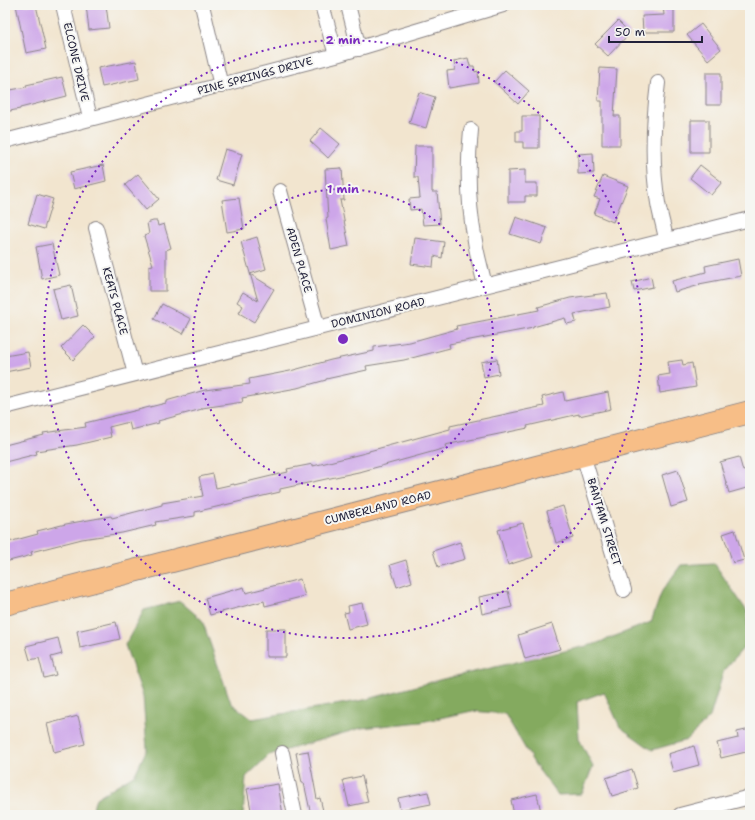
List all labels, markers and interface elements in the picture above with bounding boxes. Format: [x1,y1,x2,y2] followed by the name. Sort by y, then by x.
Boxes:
[609,18,702,44] scale bar
[60,21,92,103] street label: ELCONE DRIVE
[615,24,645,40] text: 50 m
[326,32,361,48] text: 2 min
[196,53,315,99] street label: PINE SPRINGS DRIVE
[327,181,359,197] text: 1 min
[282,225,316,295] street label: ADEN PLACE
[99,265,131,337] street label: KEATS PLACE
[329,294,427,332] street label: DOMINION ROAD
[336,332,350,346] centre of rings
[584,476,625,568] street label: BANTAM STREET
[323,488,433,528] street label: CUMBERLAND ROAD

